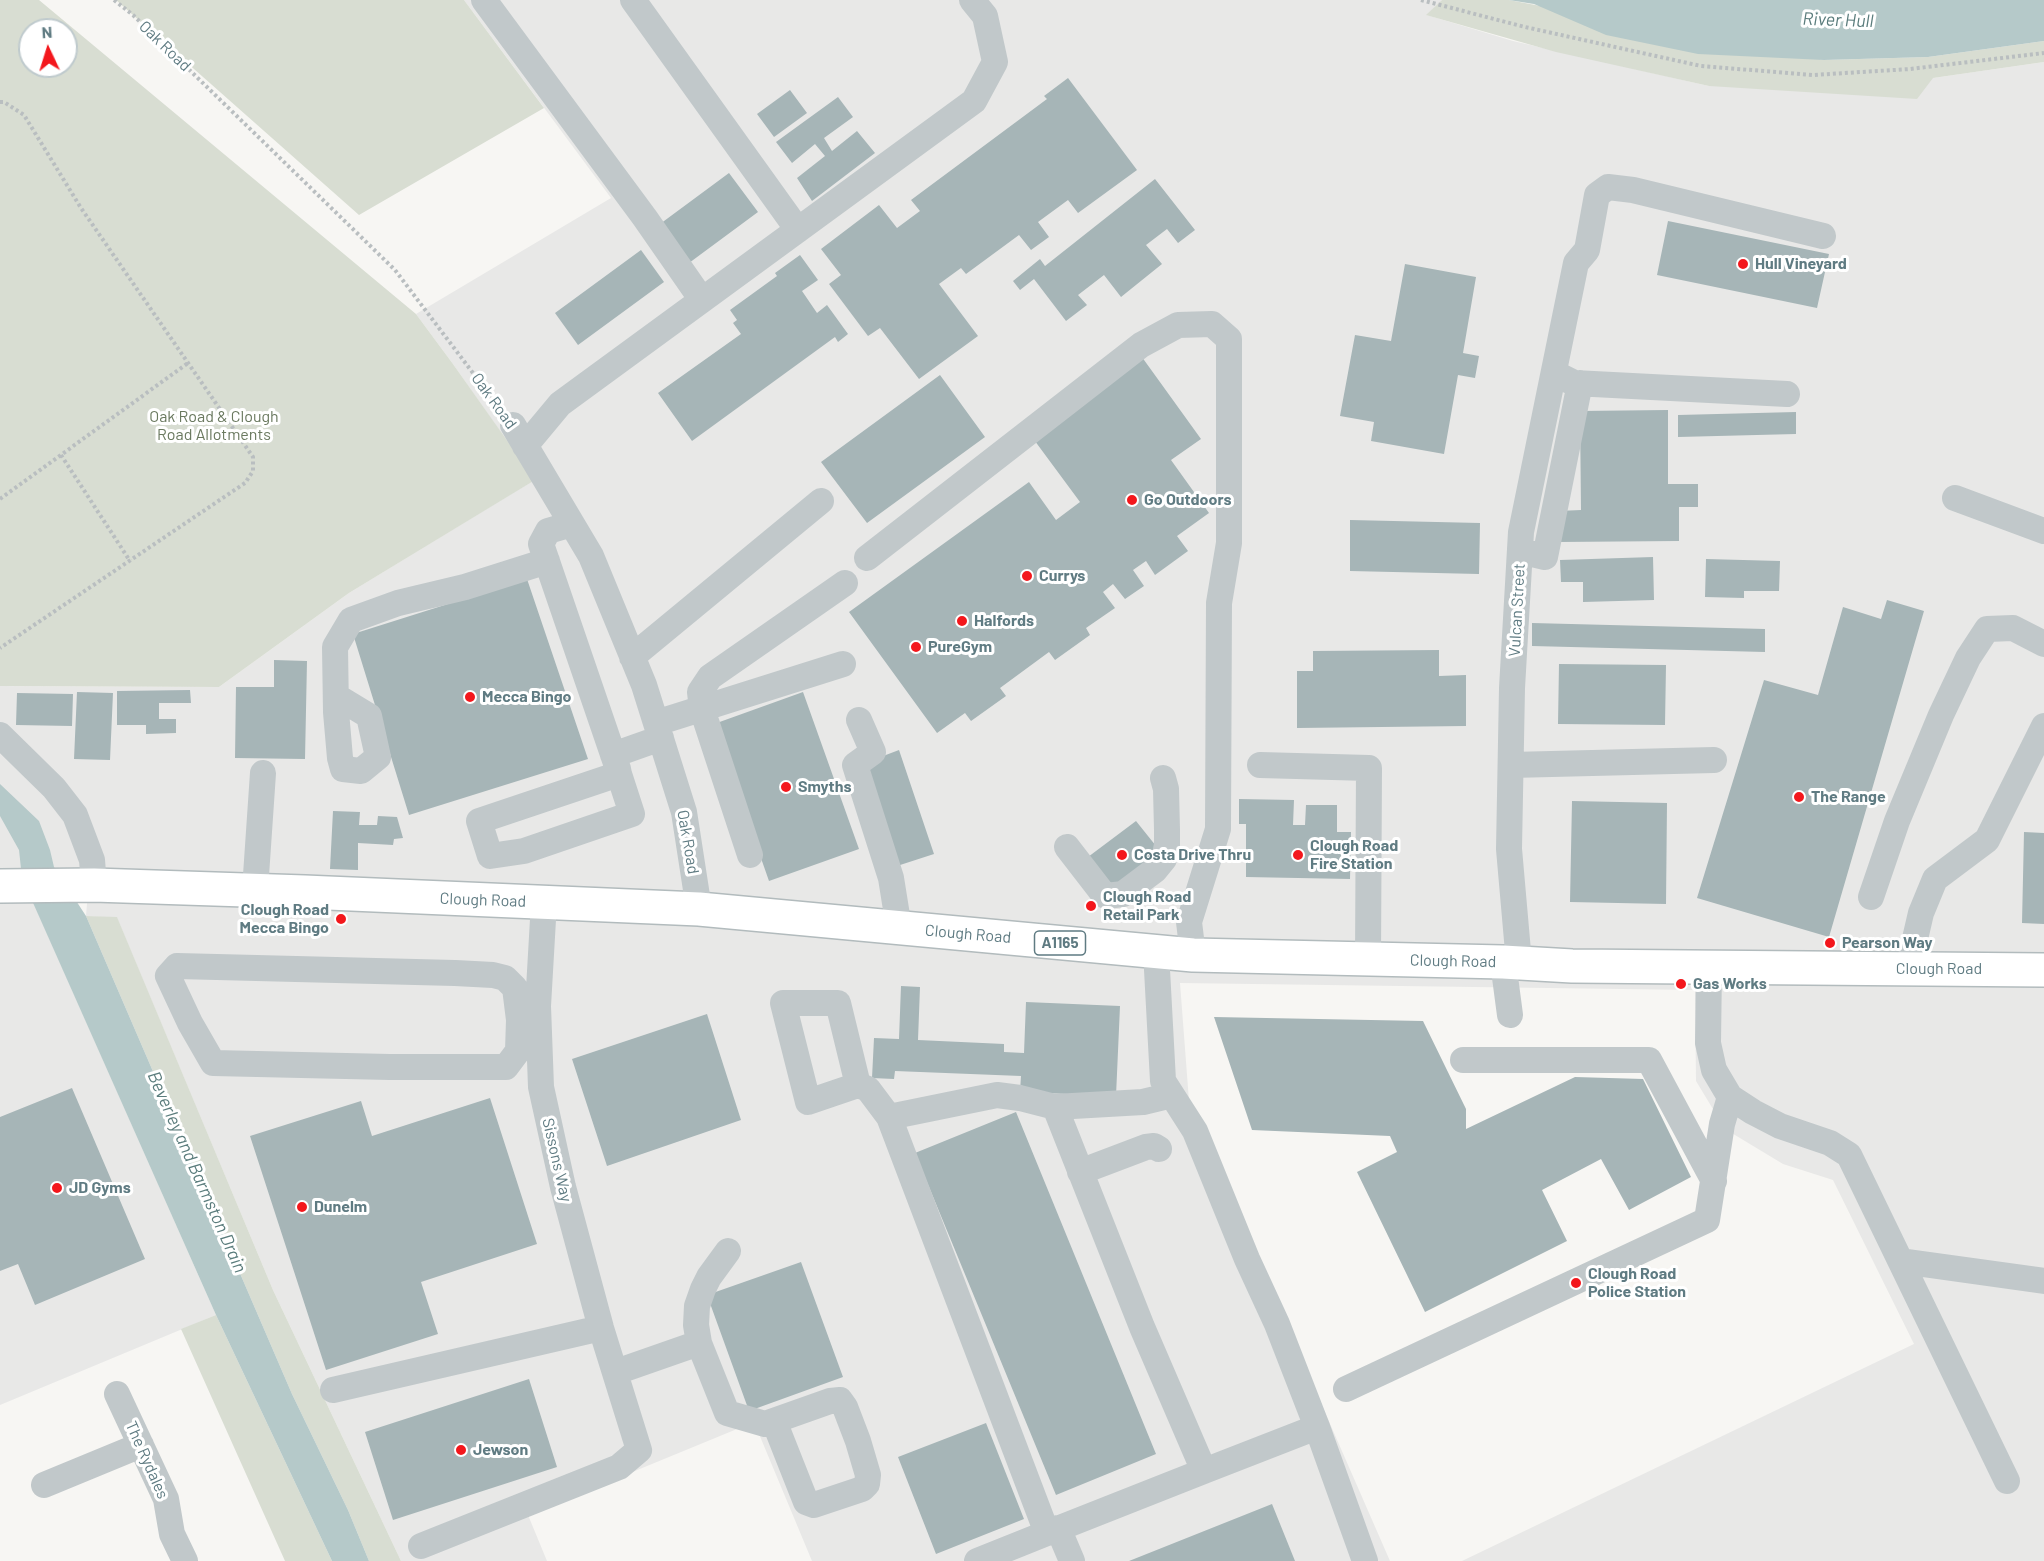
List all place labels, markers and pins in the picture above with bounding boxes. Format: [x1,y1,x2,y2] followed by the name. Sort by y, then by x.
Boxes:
[1755,254,1847,274] place label: Hull Vineyard
[1736,257,1750,271] marker: Hull Vineyard
[1144,490,1231,510] place label: Go Outdoors
[1125,493,1139,507] marker: Go Outdoors
[1039,566,1085,586] place label: Currys
[1020,569,1034,583] marker: Currys
[974,611,1034,631] place label: Halfords
[955,614,969,628] marker: Halfords
[928,637,992,657] place label: PureGym
[909,640,923,654] marker: PureGym
[482,687,571,707] place label: Mecca Bingo
[463,690,477,704] marker: Mecca Bingo
[798,777,851,797] place label: Smyths
[779,780,793,794] marker: Smyths
[1811,787,1886,807] place label: The Range
[1792,790,1806,804] marker: The Range
[1310,836,1398,874] place label: Clough Road Fire Station
[1134,845,1251,865] place label: Costa Drive Thru
[1115,848,1129,862] marker: Costa Drive Thru
[1291,848,1305,862] marker: Clough Road Fire Station
[1103,887,1191,925] place label: Clough Road Retail Park
[1084,899,1098,913] marker: Clough Road Retail Park
[240,900,329,938] place label: Clough Road Mecca Bingo
[334,912,348,926] marker: Clough Road Mecca Bingo
[1842,933,1932,953] place label: Pearson Way
[1823,936,1837,950] marker: Pearson Way
[1693,974,1767,994] place label: Gas Works
[1674,977,1688,991] marker: Gas Works
[69,1178,131,1198] place label: JD Gyms
[50,1181,64,1195] marker: JD Gyms
[314,1197,367,1217] place label: Dunelm
[295,1200,309,1214] marker: Dunelm
[1588,1264,1686,1302] place label: Clough Road Police Station
[1569,1276,1583,1290] marker: Clough Road Police Station
[473,1440,528,1460] place label: Jewson
[454,1443,468,1457] marker: Jewson

